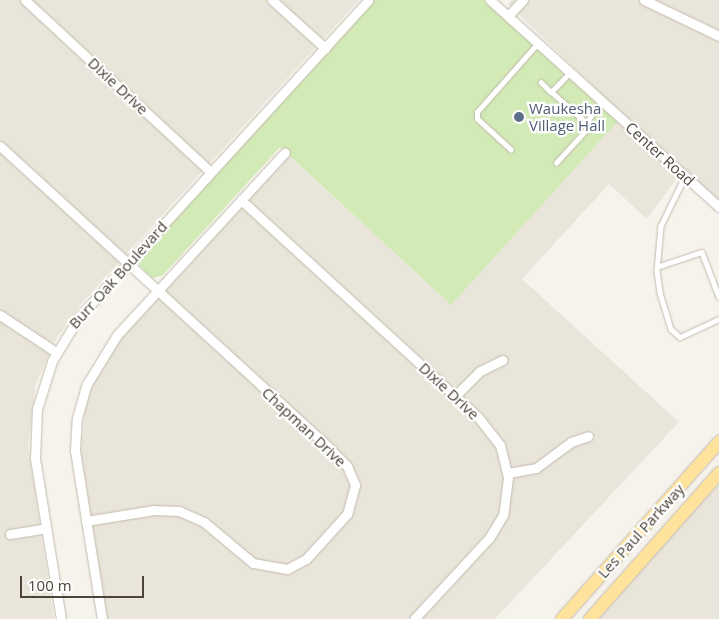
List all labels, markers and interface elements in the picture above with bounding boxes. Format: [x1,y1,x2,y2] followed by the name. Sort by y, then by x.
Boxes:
[84,54,152,118] street label: Dixie Drive
[529,99,605,134] place label: Waukesha Village Hall
[513,111,525,123] marker: Waukesha Village Hall
[622,118,698,190] street label: Center Road
[65,218,171,332] street label: Burr Oak Boulevard
[415,359,483,423] street label: Dixie Drive
[258,384,350,470] street label: Chapman Drive
[594,480,688,582] street label: Les Paul Parkway
[22,566,146,598] scale bar
[28,575,72,595] text: 100 m

